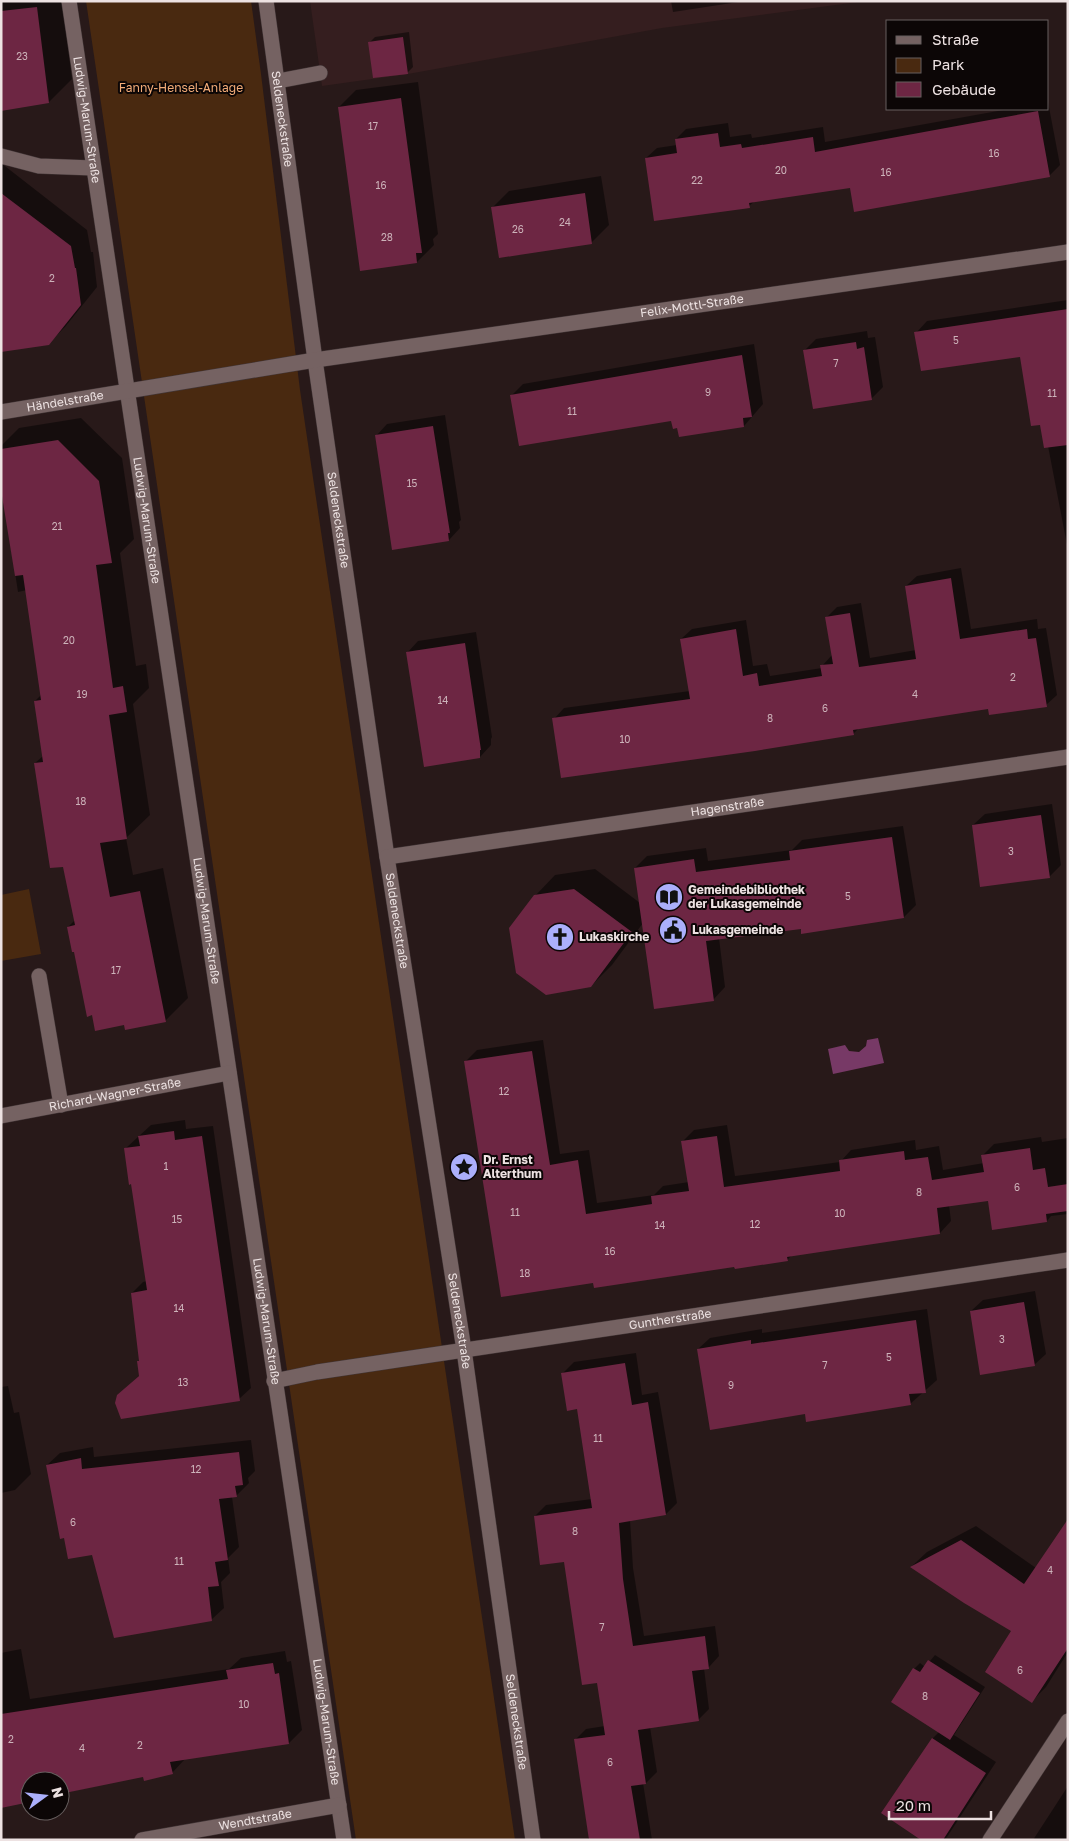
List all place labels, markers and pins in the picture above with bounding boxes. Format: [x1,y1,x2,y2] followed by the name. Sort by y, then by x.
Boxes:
[654,882,684,912] library icon: Gemeindebibliothek der Lukasgemeinde
[688,882,805,911] place label: Gemeindebibliothek der Lukasgemeinde
[658,915,688,945] public building icon: Lukasgemeinde
[545,922,575,952] church icon: Lukaskirche
[692,922,783,937] place label: Lukasgemeinde
[579,929,649,944] place label: Lukaskirche
[449,1152,479,1182] place icon: Dr. Ernst Alterthum
[483,1152,542,1181] place label: Dr. Ernst Alterthum

